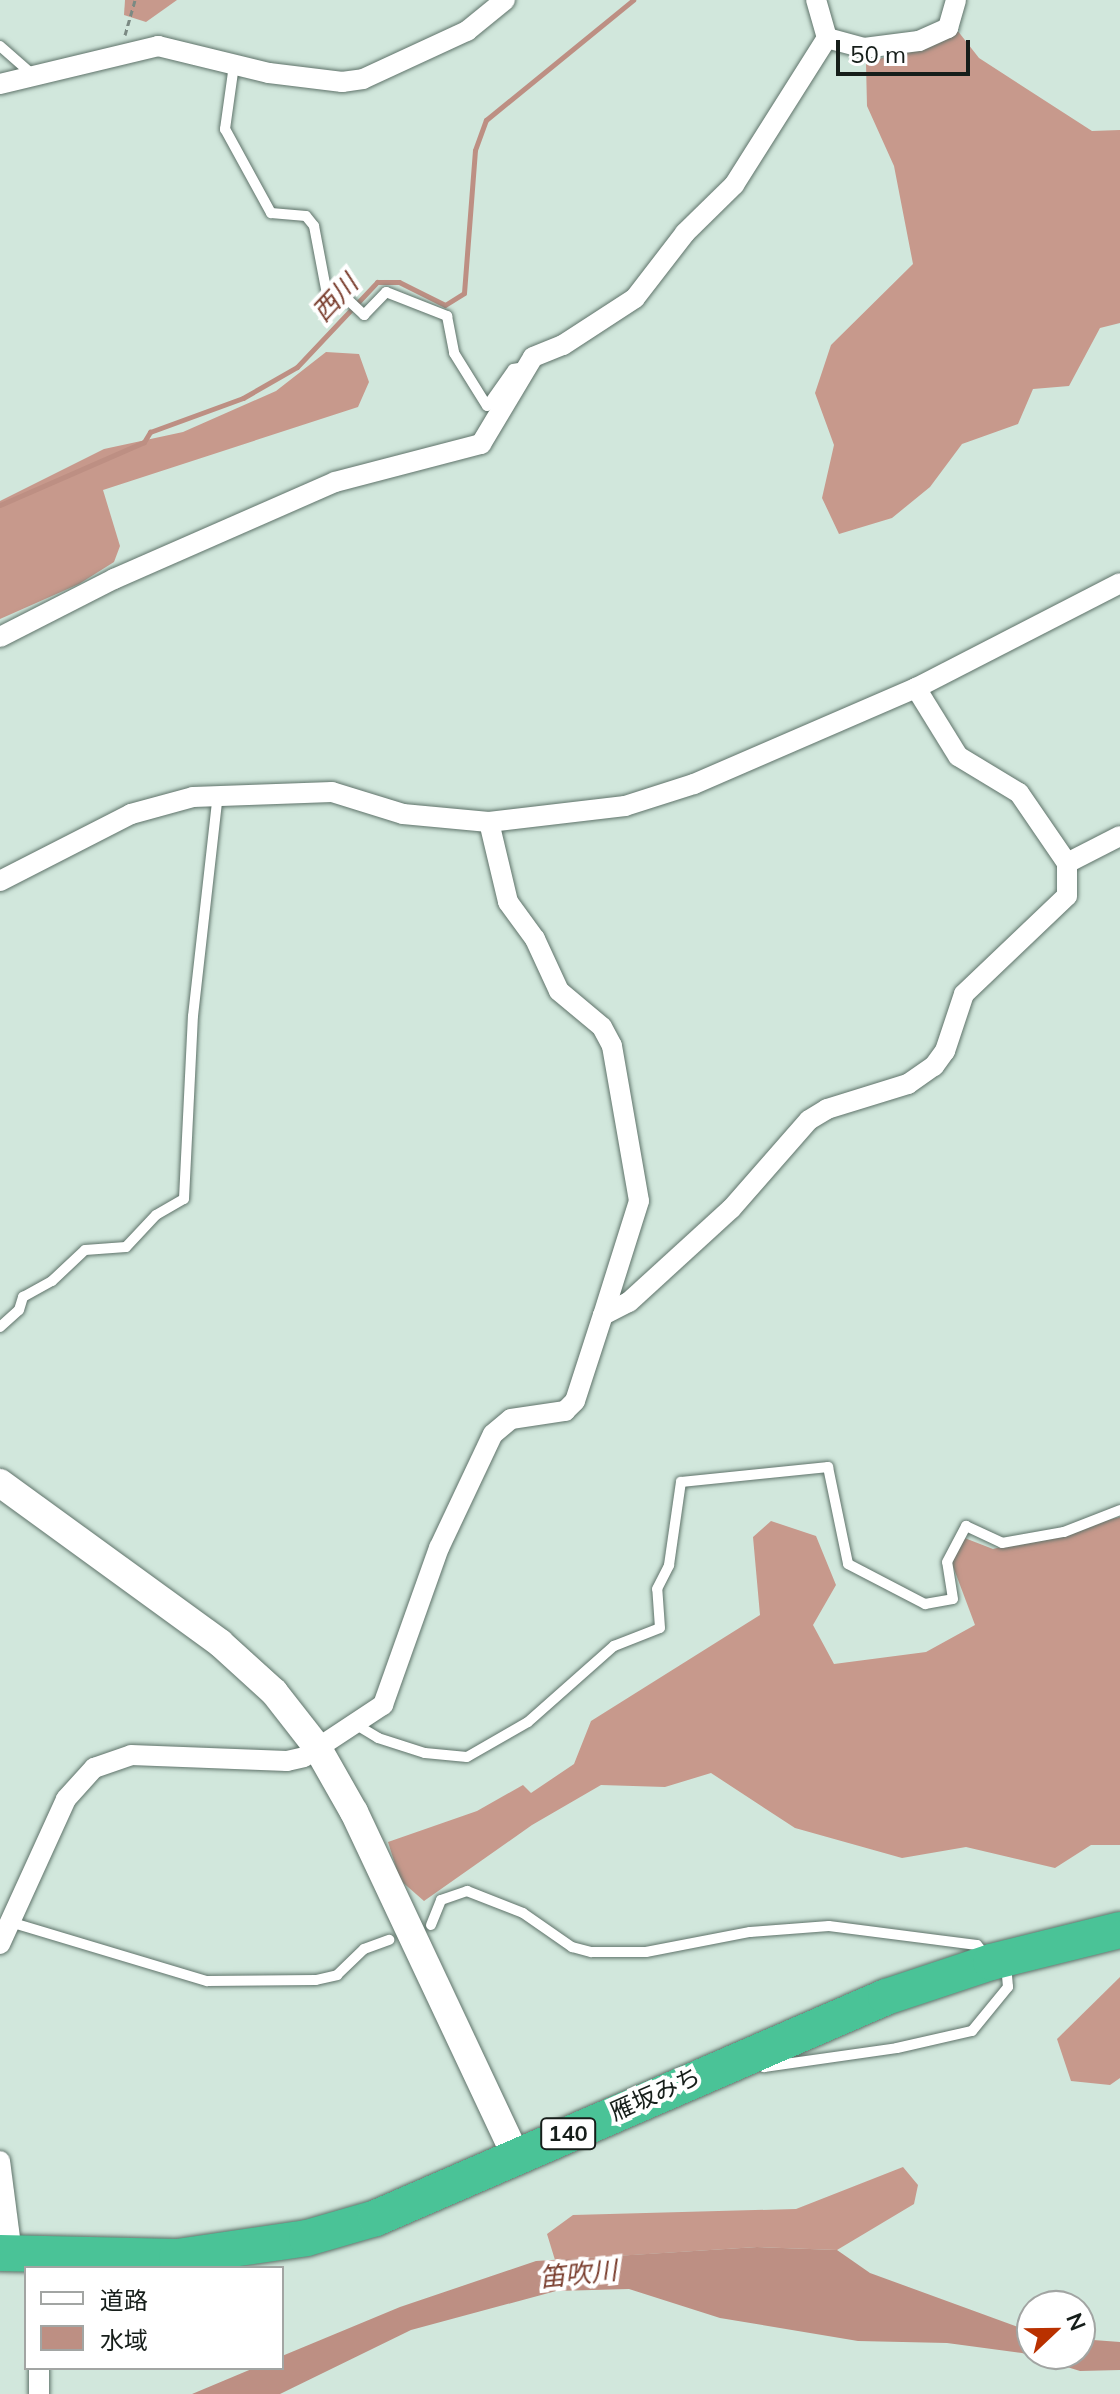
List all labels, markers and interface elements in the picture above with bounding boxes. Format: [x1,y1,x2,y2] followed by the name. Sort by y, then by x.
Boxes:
[840,24,974,74] scale bar
[850,39,906,69] text: 50 m
[306,268,364,328] water label: 西川
[605,2061,705,2127] street label: 雁坂みち
[540,2116,596,2152] road number: 140
[538,2254,618,2294] water label: 笛吹川
[24,2266,284,2370] legend
[100,2285,148,2315] text: 道路
[1016,2290,1096,2370] north arrow
[1060,2309,1092,2335] text: N
[100,2325,148,2355] text: 水域

